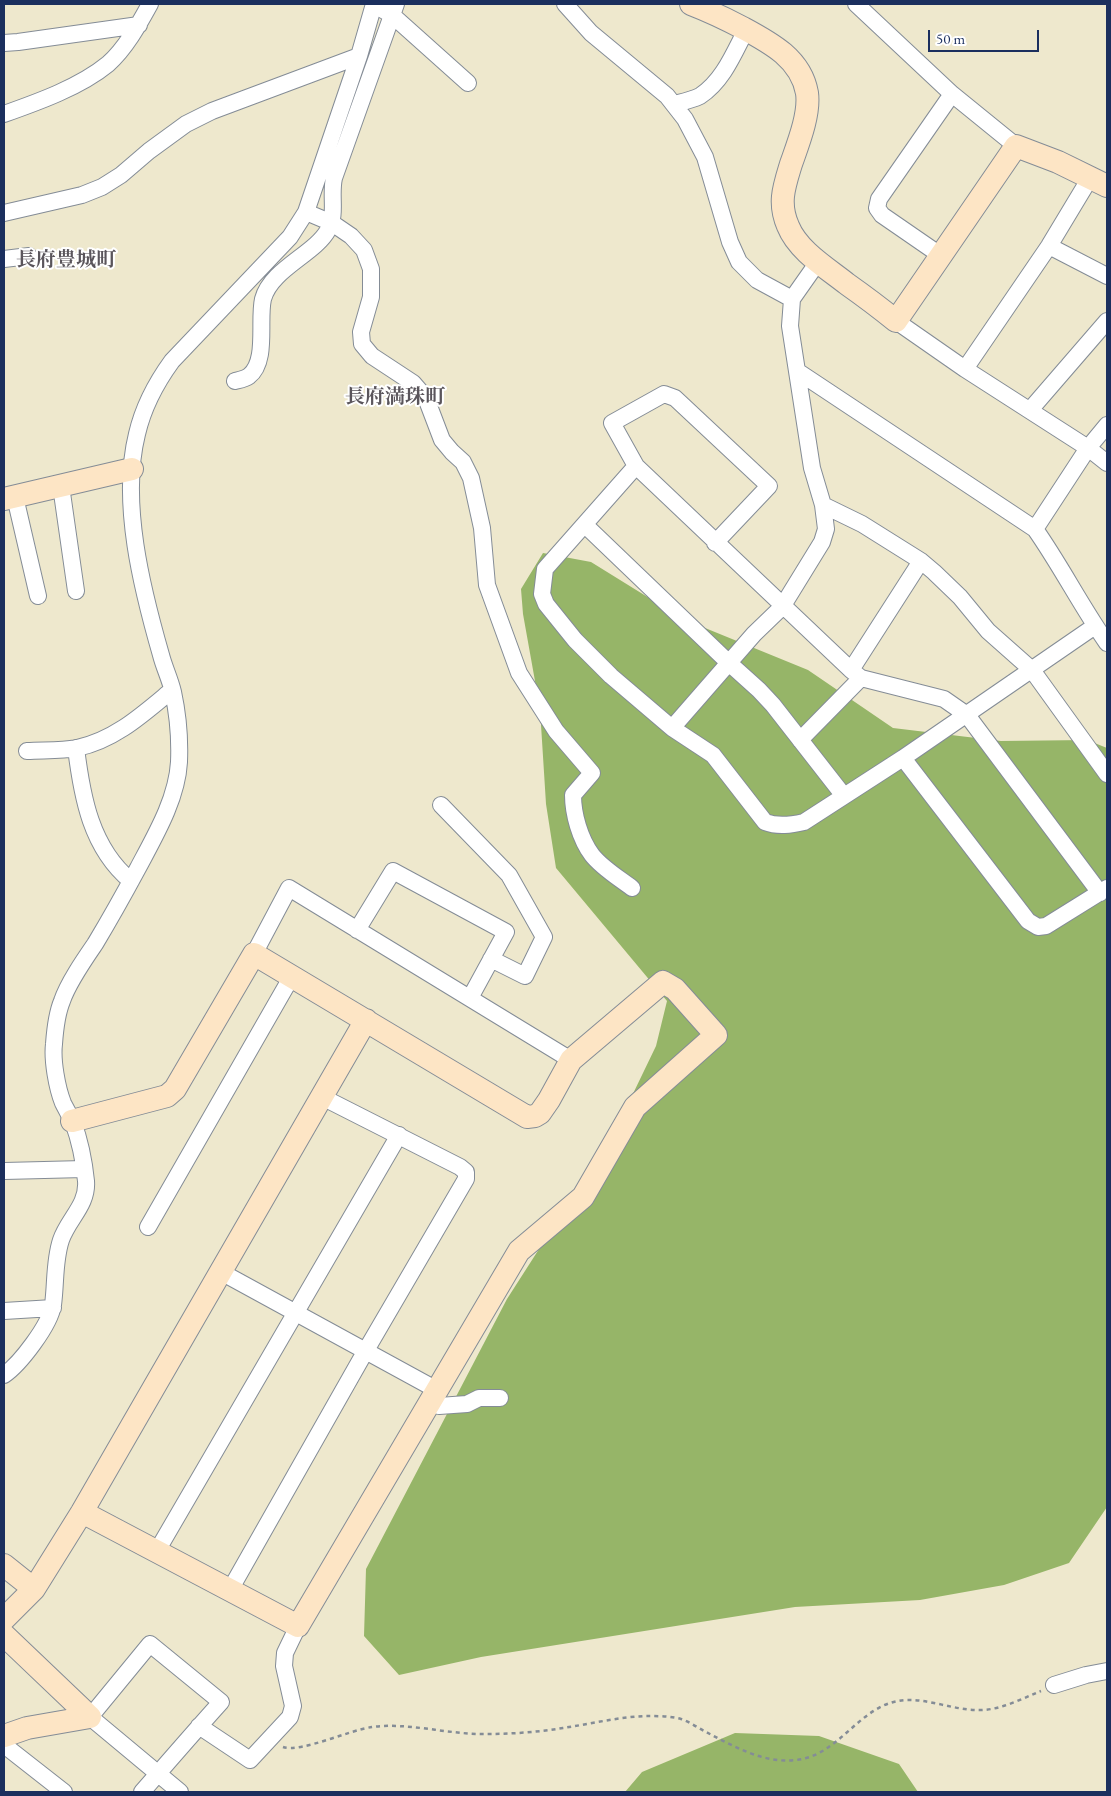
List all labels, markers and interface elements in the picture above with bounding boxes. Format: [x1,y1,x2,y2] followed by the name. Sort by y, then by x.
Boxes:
[931,20,1042,52] scale bar
[936,29,965,48] text: 50 m
[16,249,116,273] district label: 長府豊城町
[345,386,445,410] district label: 長府満珠町

